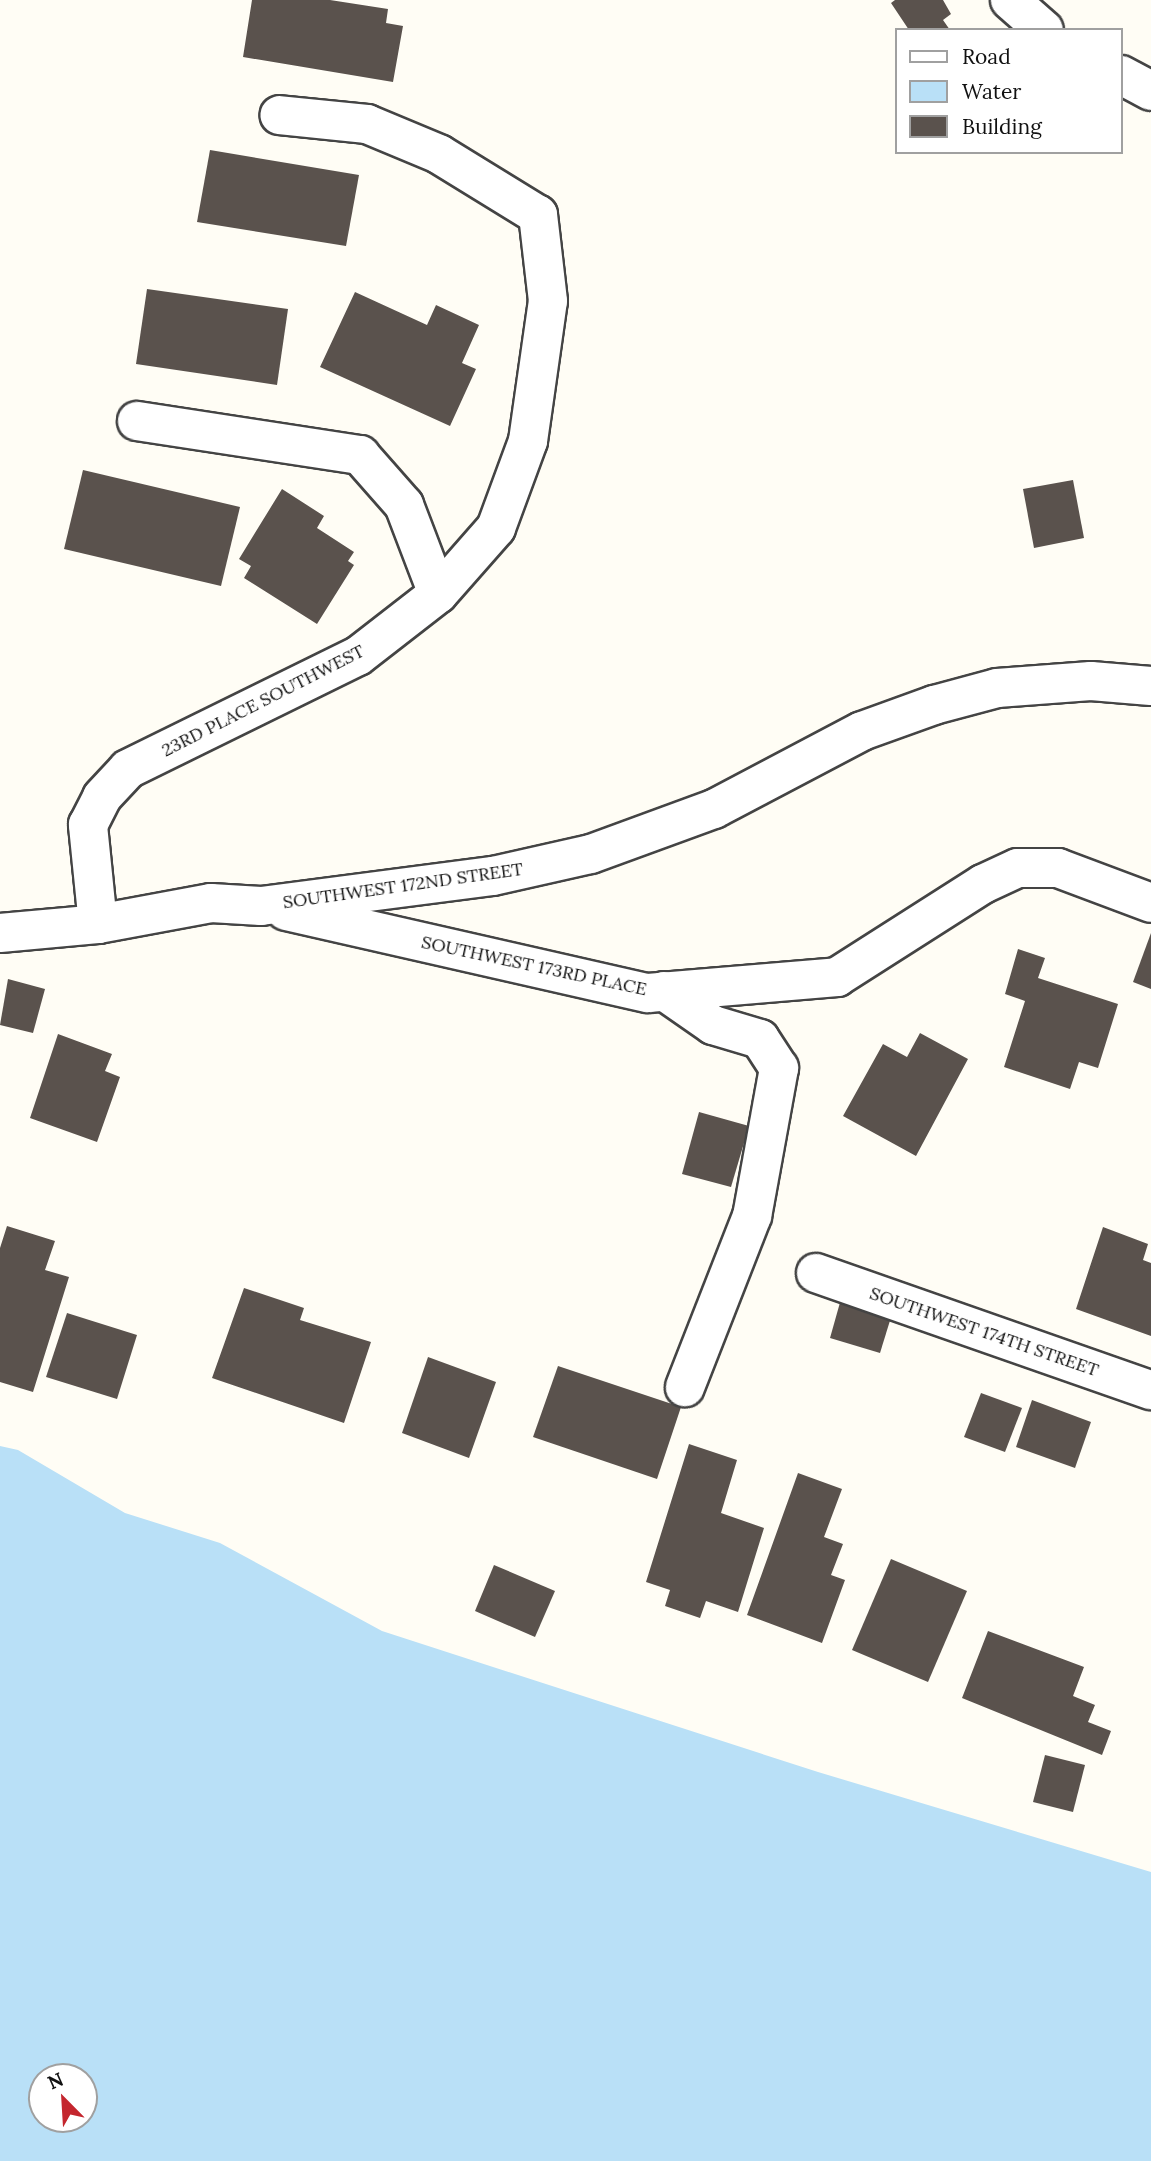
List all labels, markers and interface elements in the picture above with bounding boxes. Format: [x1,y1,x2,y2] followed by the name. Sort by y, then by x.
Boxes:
[895,28,1123,154] legend
[962,43,1011,70] text: Road
[962,78,1021,105] text: Water
[962,113,1042,140] text: Building
[158,640,368,762] street label: 23RD PLACE SOUTHWEST
[281,858,525,914] street label: SOUTHWEST 172ND STREET
[419,932,649,1000] street label: SOUTHWEST 173RD PLACE
[867,1283,1101,1381] street label: SOUTHWEST 174TH STREET
[28,2063,98,2133] north arrow
[44,2067,67,2095] text: N

